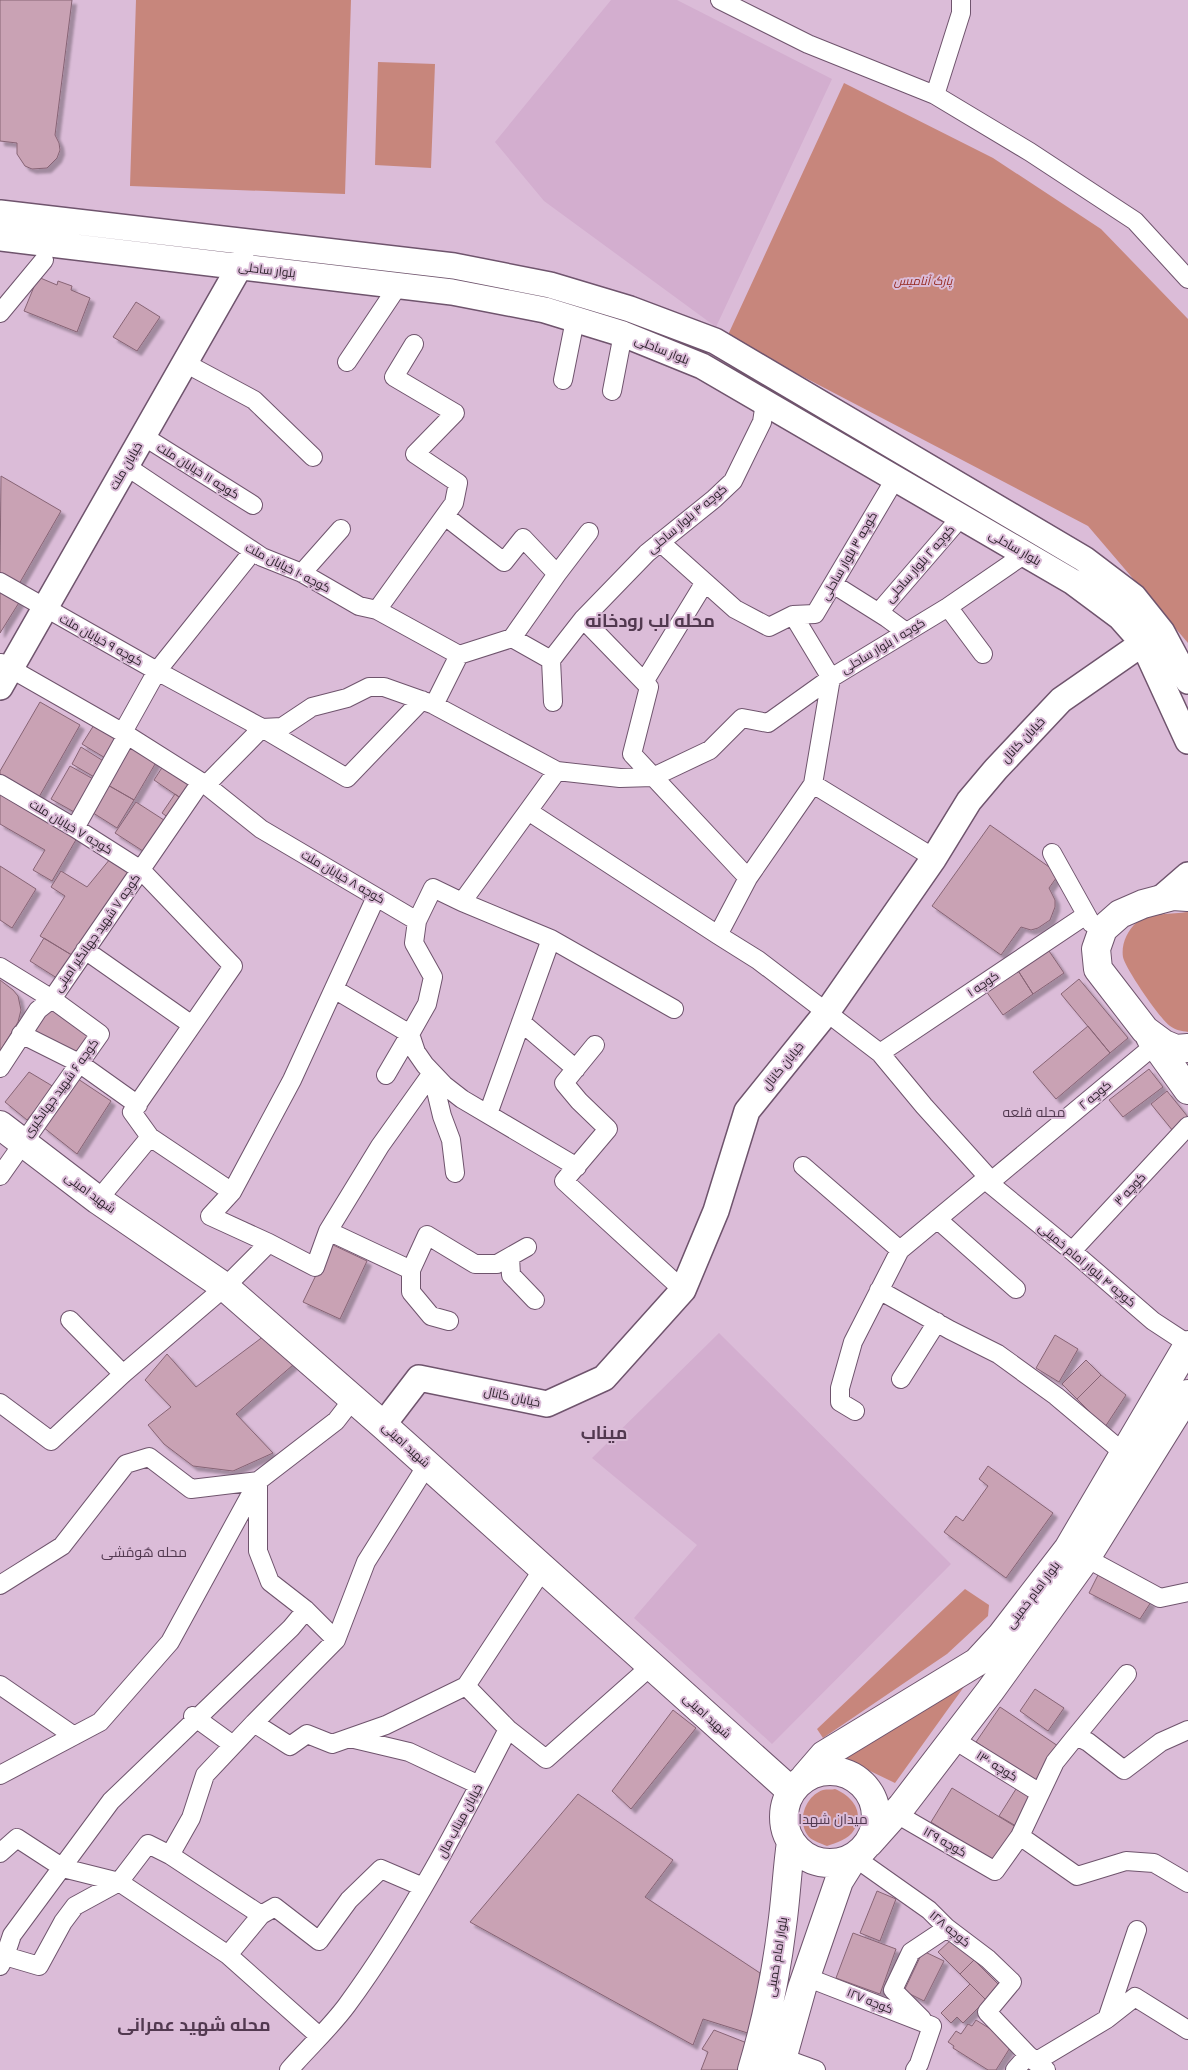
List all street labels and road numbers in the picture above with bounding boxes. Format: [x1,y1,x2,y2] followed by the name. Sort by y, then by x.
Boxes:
[238,260,296,280] street label: بلوار ساحلی
[633,333,691,367] street label: بلوار ساحلی
[107,440,145,492] street label: خیابان ملت
[153,440,242,504] street label: کوچه ۱۱ خیابان ملت
[644,482,731,558] street label: کوچه ۴ بلوار ساحلی
[818,509,882,604] street label: کوچه ۳ بلوار ساحلی
[883,522,959,607] street label: کوچه ۲ بلوار ساحلی
[987,528,1043,568] street label: بلوار ساحلی
[242,541,333,597] street label: کوچه ۱۰ خیابان ملت
[56,611,145,670] street label: کوچه ۹ خیابان ملت
[839,615,929,678] street label: کوچه ۱ بلوار ساحلی
[998,714,1048,766] street label: خیابان کانال
[26,797,115,859] street label: کوچه ۷ خیابان ملت
[298,847,387,908] street label: کوچه ۸ خیابان ملت
[51,871,145,996] street label: کوچه ۷ شهید جهانگیر امینی
[965,968,1002,1001] street label: کوچه ۱
[21,1036,103,1141] street label: کوچه ۶ شهید جهانگیری
[760,1039,806,1093] street label: خیابان کانال
[1076,1078,1115,1114] street label: کوچه ۲
[62,1170,118,1216] street label: شهید امینی
[1112,1170,1150,1209] street label: کوچه ۳
[1034,1220,1138,1311] street label: کوچه ۴ بلوار امام خمینی
[483,1384,541,1410] street label: خیابان کانال
[379,1420,433,1470] street label: شهید امینی
[1003,1559,1064,1632] street label: بلوار امام خمینی
[680,1691,734,1741] street label: شهید امینی
[973,1748,1020,1786] street label: کوچه ۱۳۰
[435,1782,485,1860] street label: خیابان میناب مال
[920,1824,969,1862] street label: کوچه ۱۲۹
[926,1908,973,1952] street label: کوچه ۱۲۸
[764,1916,791,1998] street label: بلوار امام خمینی
[844,1985,895,2018] street label: کوچه ۱۲۷

